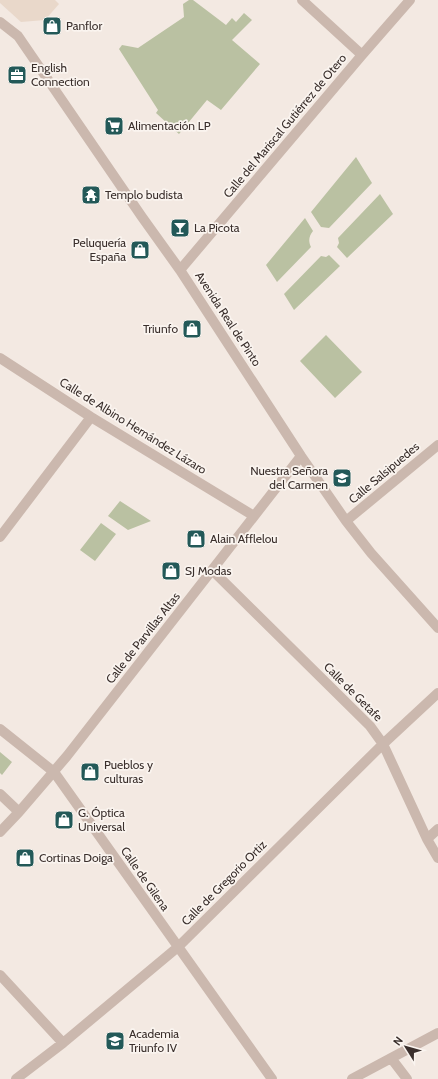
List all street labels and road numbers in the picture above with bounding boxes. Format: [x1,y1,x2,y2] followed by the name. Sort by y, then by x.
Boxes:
[220,50,350,201] street label: Calle del Mariscal Gutiérrez de Otero
[192,269,265,369] street label: Avenida Real de Pinto
[57,374,210,477] street label: Calle de Albino Hernández Lázaro
[345,439,422,507] street label: Calle Salsipuedes
[102,589,183,686] street label: Calle de Parvillas Altas
[321,659,386,724] street label: Calle de Getafe
[178,837,270,928] street label: Calle de Gregorio Ortiz
[118,844,173,914] street label: Calle de Gilena

